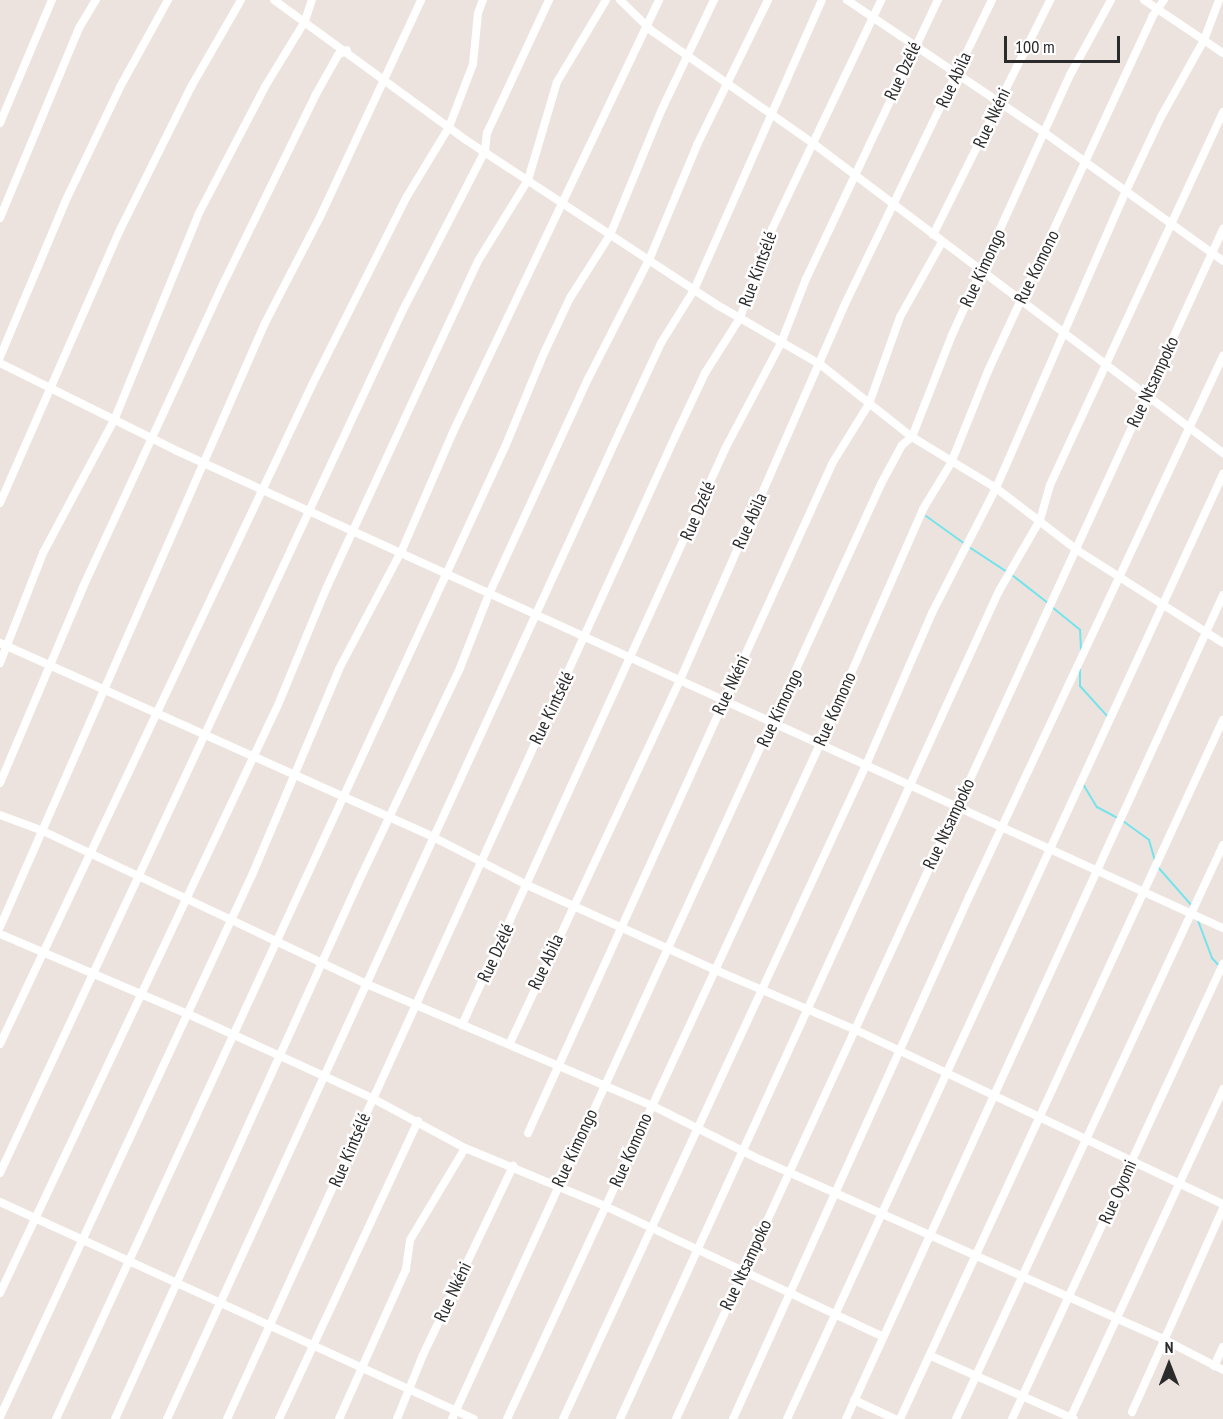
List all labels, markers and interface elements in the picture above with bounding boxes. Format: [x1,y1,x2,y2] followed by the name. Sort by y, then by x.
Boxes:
[1007,24,1122,62] scale bar
[1015,35,1055,58] text: 100 m
[880,38,926,104] street label: Rue Dzélé
[932,49,976,111] street label: Rue Abila
[969,85,1015,151] street label: Rue Nkéni
[956,226,1010,310] street label: Rue Kimongo
[1010,227,1064,307] street label: Rue Komono
[734,228,782,310] street label: Rue Kintsélé
[1123,333,1183,431] street label: Rue Ntsampoko
[676,478,720,544] street label: Rue Dzélé
[728,490,772,552] street label: Rue Abila
[708,652,754,718] street label: Rue Nkéni
[753,666,807,750] street label: Rue Kimongo
[525,668,579,748] street label: Rue Kintsélé
[809,669,861,749] street label: Rue Komono
[919,775,979,873] street label: Rue Ntsampoko
[473,920,519,986] street label: Rue Dzélé
[524,931,568,993] street label: Rue Abila
[548,1106,602,1190] street label: Rue Kimongo
[325,1110,375,1190] street label: Rue Kintsélé
[605,1110,657,1190] street label: Rue Komono
[1094,1157,1142,1227] street label: Rue Oyomi
[716,1216,776,1314] street label: Rue Ntsampoko
[430,1259,476,1325] street label: Rue Nkéni
[1139,1335,1199,1395] north arrow
[1165,1337,1173,1357] text: N

